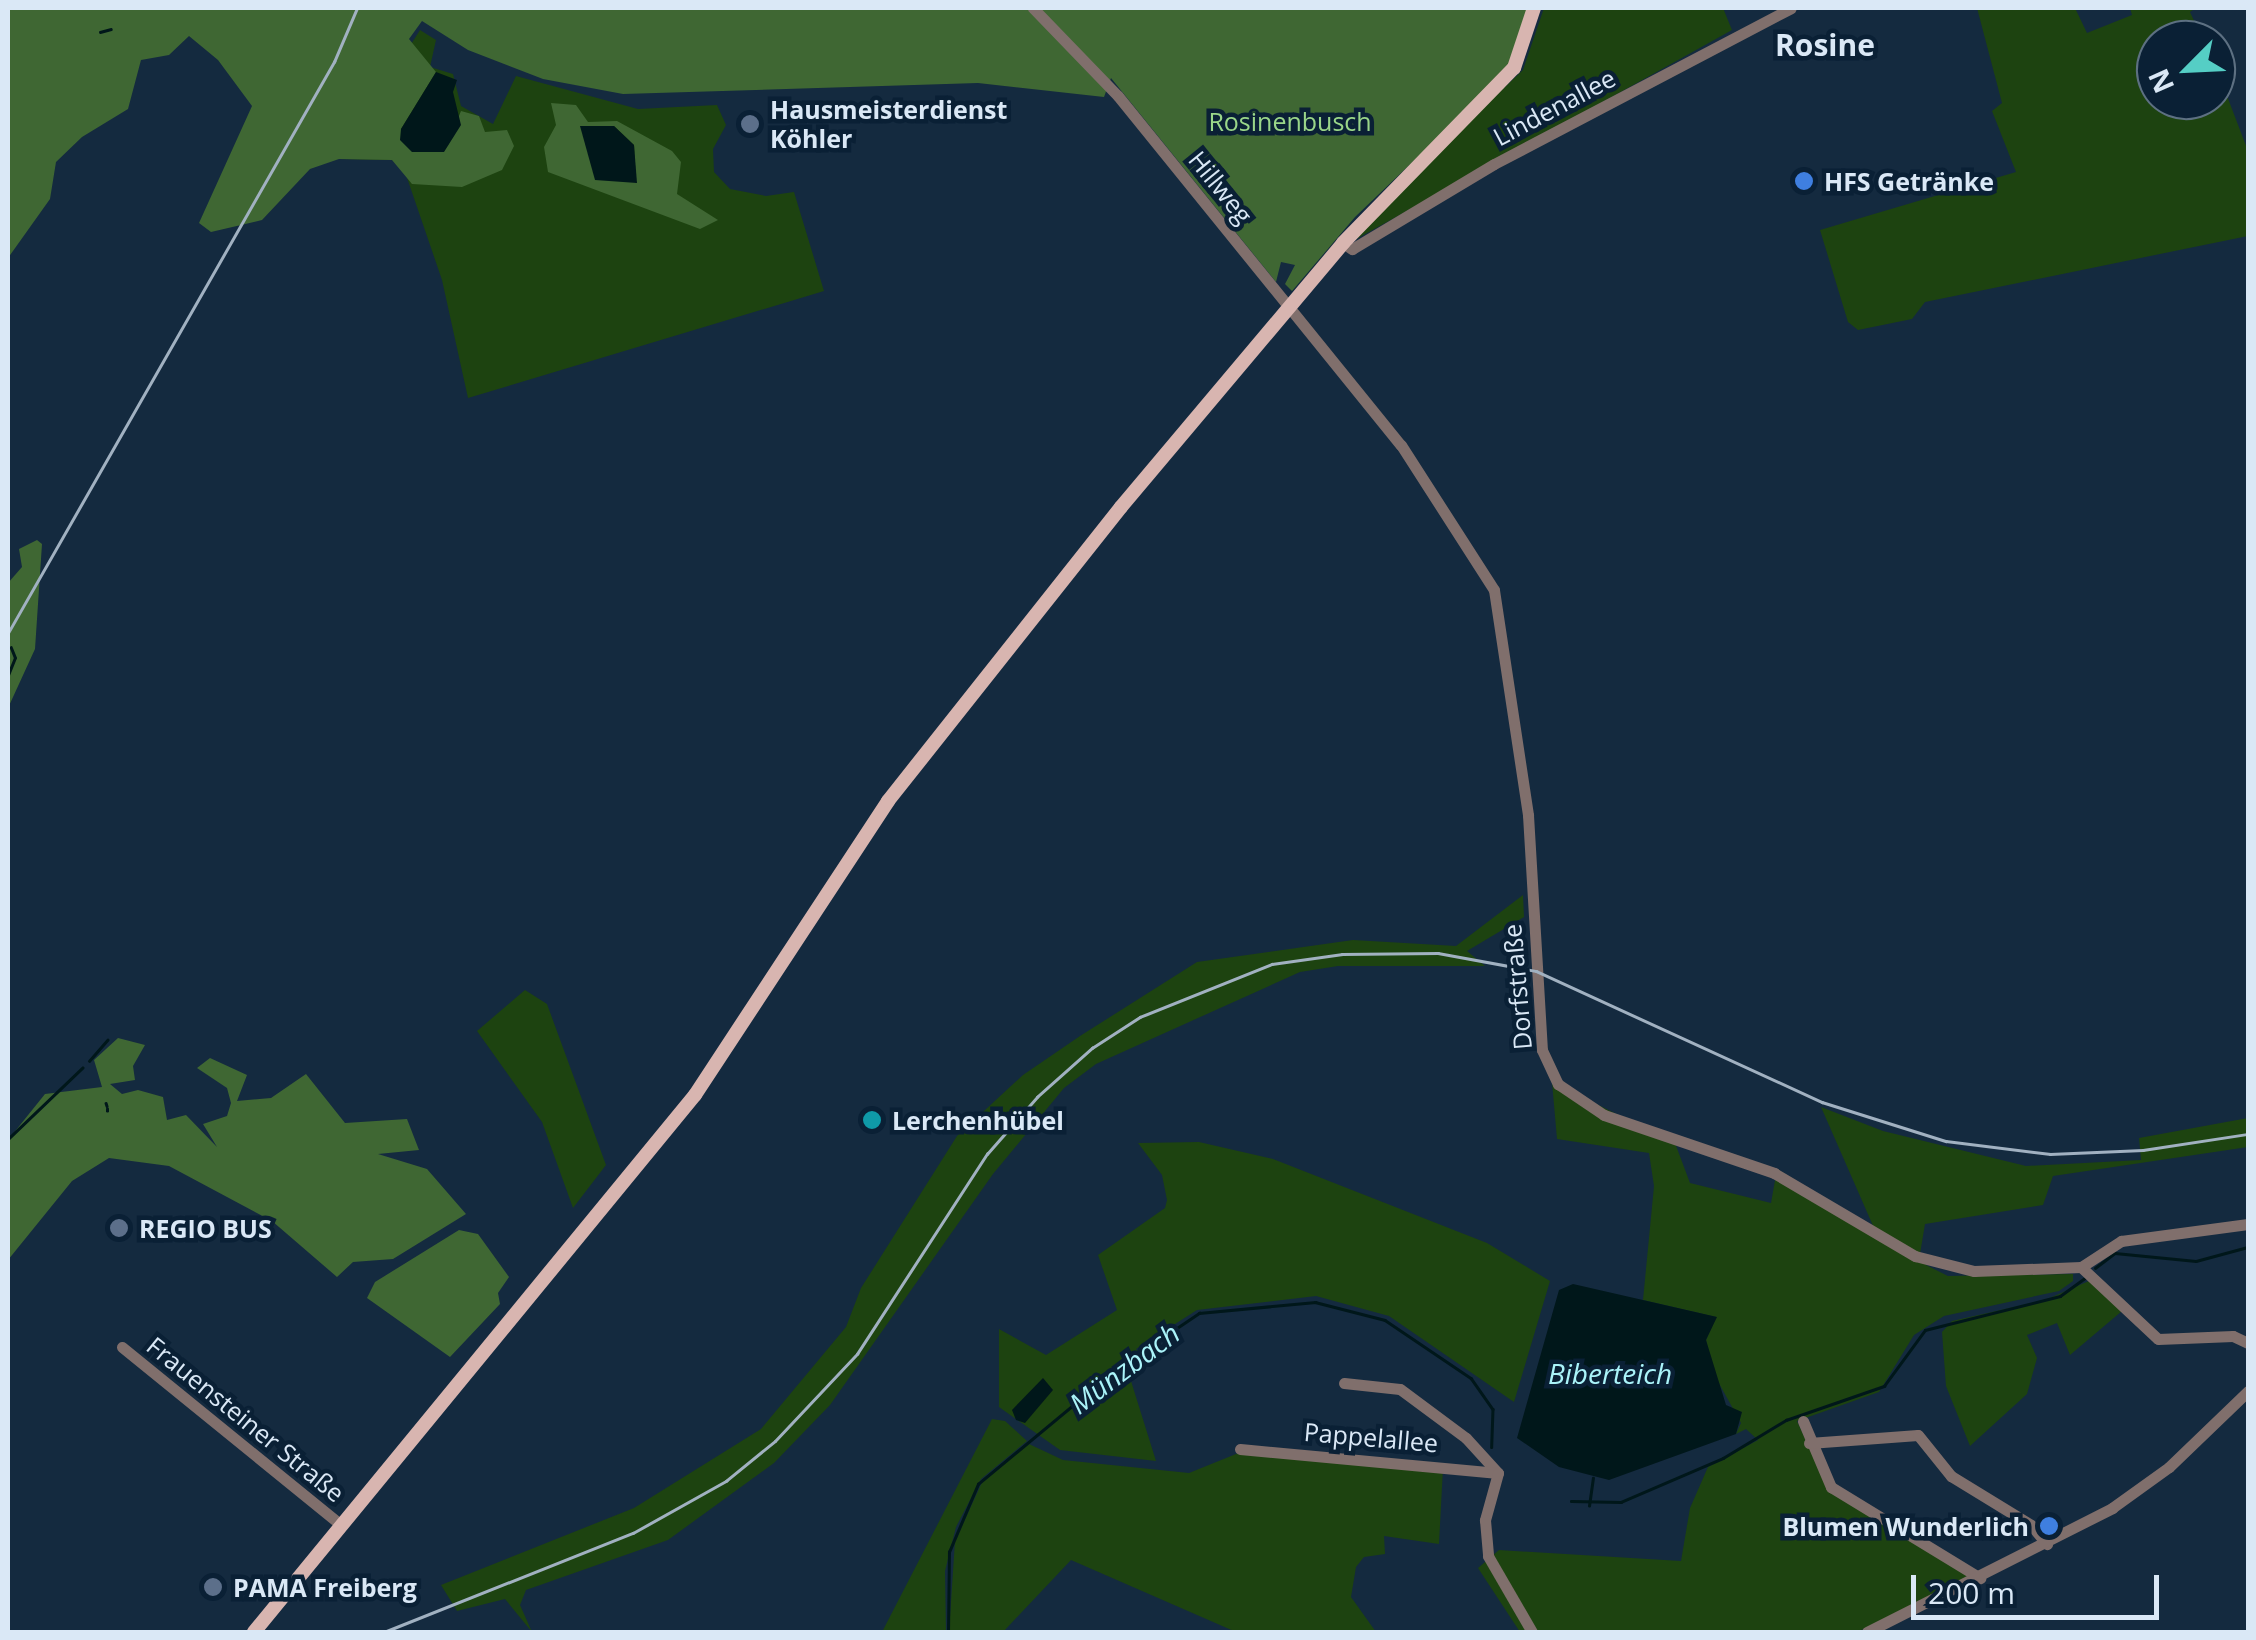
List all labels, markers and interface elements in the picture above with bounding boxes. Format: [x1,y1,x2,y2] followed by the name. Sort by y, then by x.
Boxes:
[2136,20,2236,120] north arrow
[1775,27,1875,63] district label: Rosine
[1488,62,1620,152] street label: Lindenallee
[2138,63,2182,100] text: N
[770,95,1007,154] place label: Hausmeisterdienst Köhler
[1208,106,1372,136] park label: Rosinenbusch
[739,113,761,135] marker: Hausmeisterdienst Köhler
[1183,145,1259,229] street label: Hillweg
[1824,166,1994,196] place label: HFS Getränke
[1793,170,1815,192] marker: HFS Getränke
[1497,923,1537,1051] street label: Dorfstraße
[892,1105,1064,1135] place label: Lerchenhübel
[861,1109,883,1131] marker: Lerchenhübel
[139,1213,272,1243] place label: REGIO BUS
[108,1217,130,1239] marker: REGIO BUS
[1062,1316,1186,1420] water label: Münzbach
[141,1330,351,1508] street label: Frauensteiner Straße
[1548,1356,1672,1390] water label: Biberteich
[1303,1416,1439,1458] street label: Pappelallee
[1782,1511,2029,1541] place label: Blumen Wunderlich
[2038,1515,2060,1537] marker: Blumen Wunderlich
[1916,1555,2164,1617] scale bar
[233,1572,417,1602] place label: PAMA Freiberg
[1928,1572,2015,1613] text: 200 m
[202,1576,224,1598] marker: PAMA Freiberg

